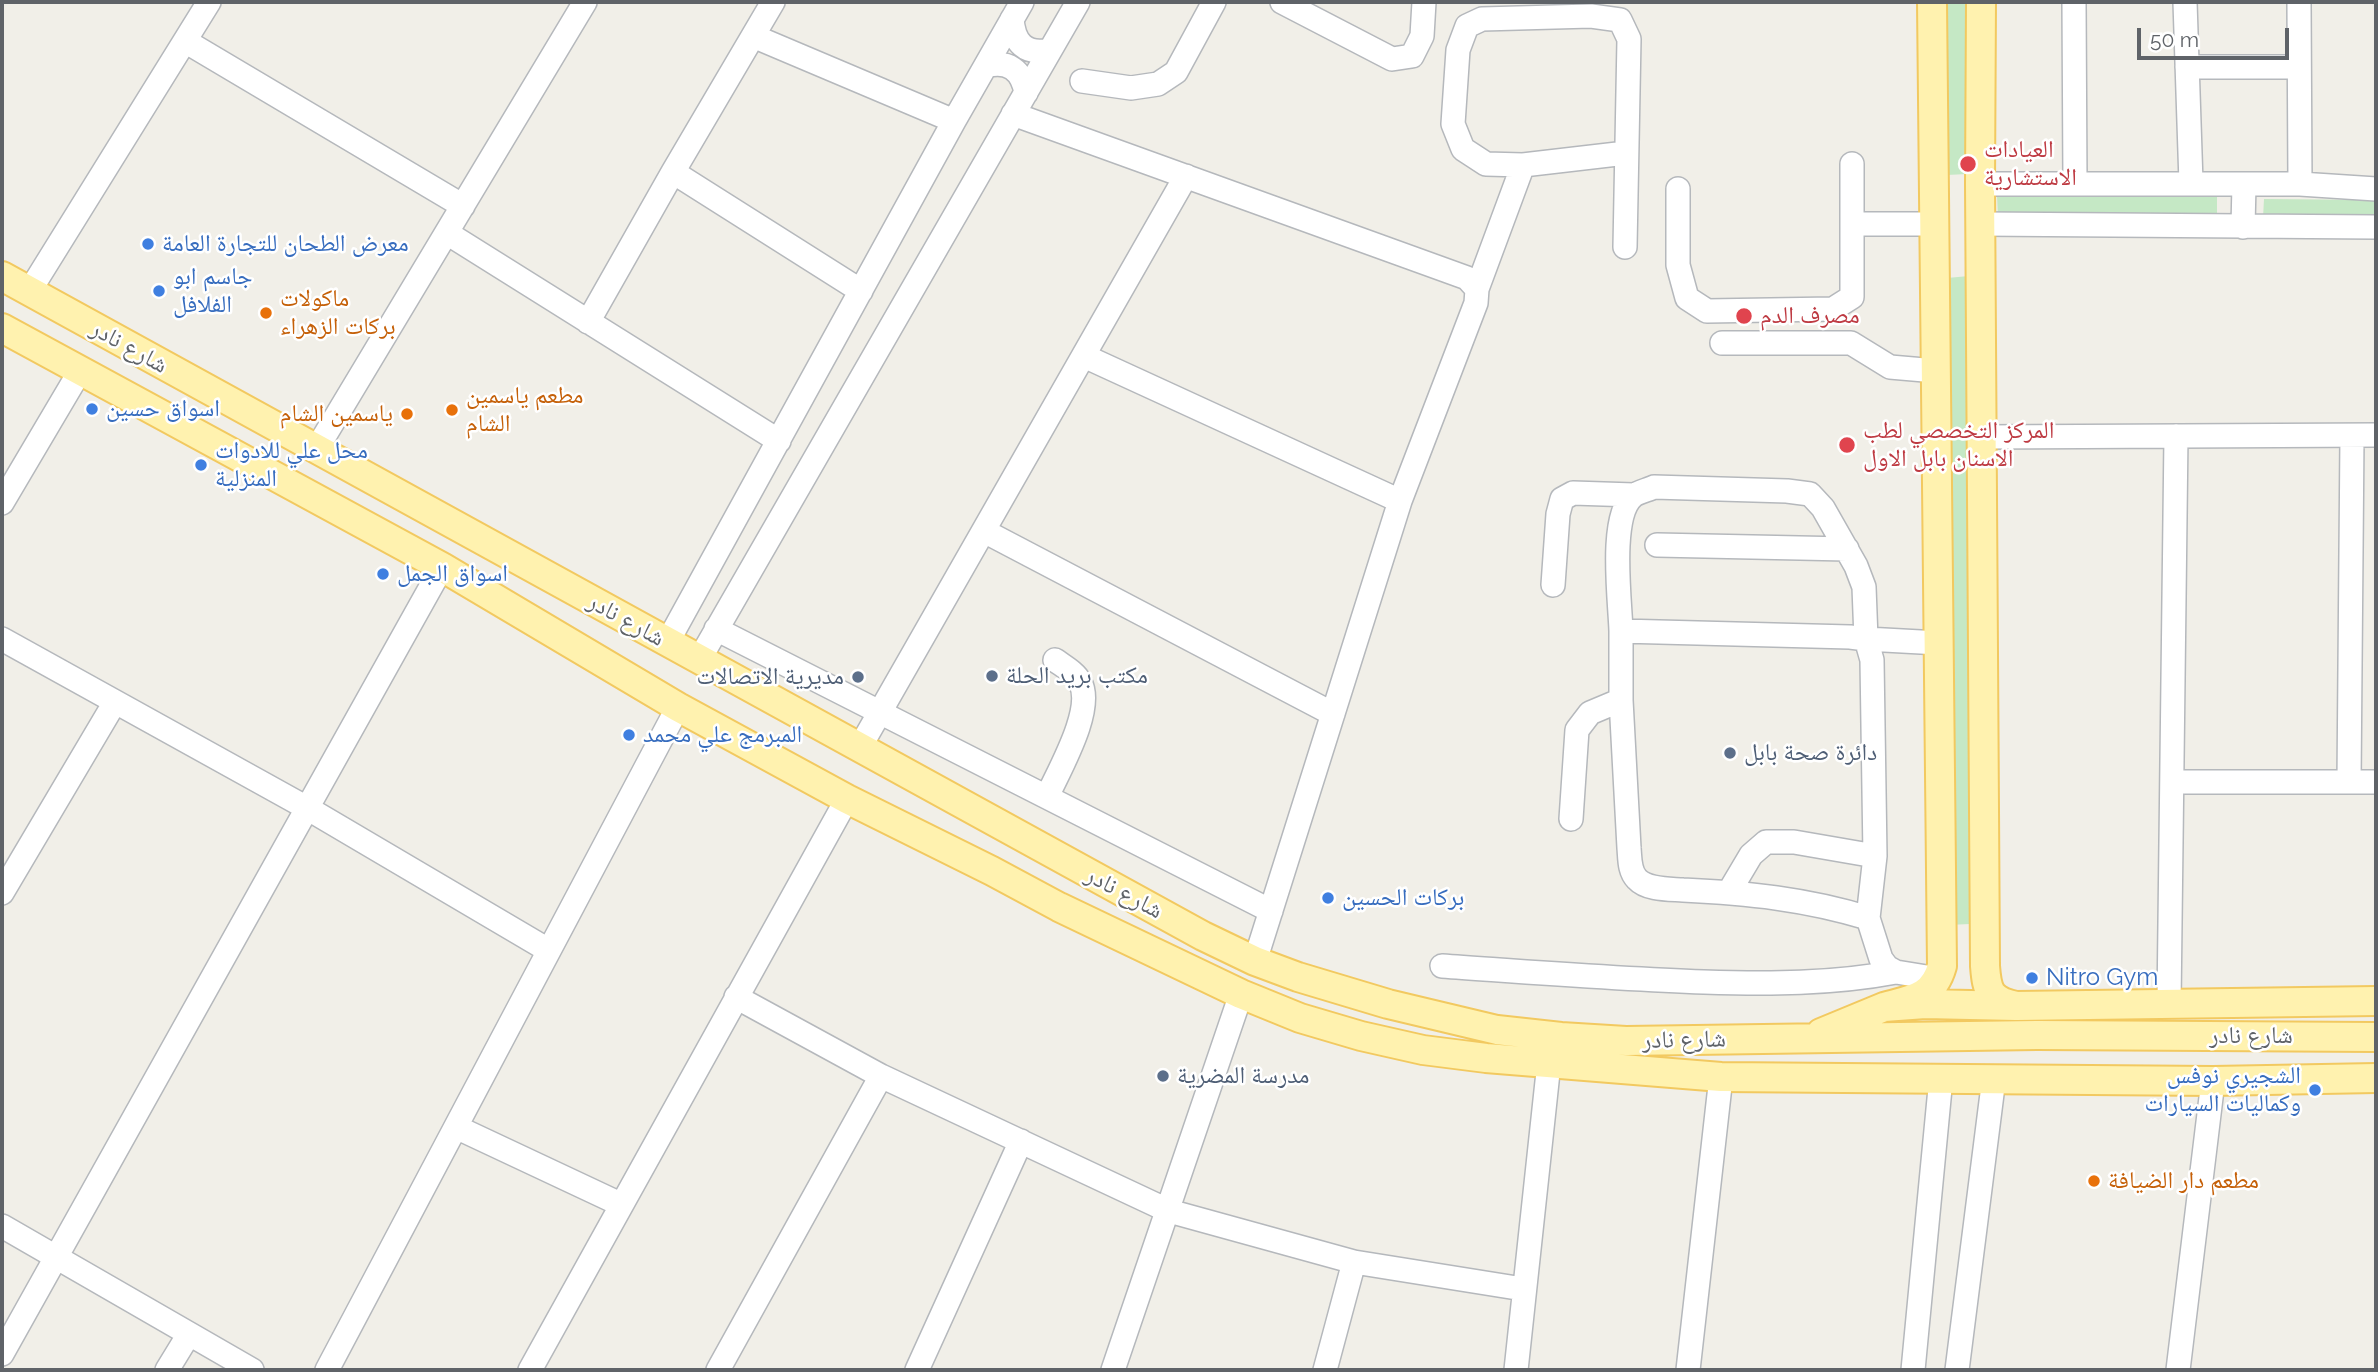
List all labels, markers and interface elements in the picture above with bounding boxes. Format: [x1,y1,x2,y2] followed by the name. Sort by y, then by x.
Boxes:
[2140,14,2292,58] scale bar
[2150,27,2199,52] text: 50 m
[1984,136,2077,192] place label: العيادات الاستشارية
[1958,154,1978,174] marker: العيادات الاستشارية
[162,230,409,258] place label: معرض الطحان للتجارة العامة
[140,236,156,252] marker: معرض الطحان للتجارة العامة
[173,263,252,319] place label: جاسم ابو الفلافل
[151,283,167,299] marker: جاسم ابو الفلافل
[280,285,396,341] place label: ماكولات بركات الزهراء
[1760,302,1860,330] place label: مصرف الدم
[258,305,274,321] marker: ماكولات بركات الزهراء
[1734,306,1754,326] marker: مصرف الدم
[85,314,173,380] street label: شارع نادر
[466,382,583,438] place label: مطعم ياسمين الشام
[106,395,220,423] place label: اسواق حسين
[280,400,393,428] place label: ياسمين الشام
[84,401,100,417] marker: اسواق حسين
[444,402,460,418] marker: مطعم ياسمين الشام
[399,406,415,422] marker: ياسمين الشام
[1863,417,2054,473] place label: المركز التخصصي لطب الاسنان بابل الاول
[1837,435,1857,455] marker: المركز التخصصي لطب الاسنان بابل الاول
[215,437,368,493] place label: محل علي للادوات المنزلية
[193,457,209,473] marker: محل علي للادوات المنزلية
[397,560,508,588] place label: اسواق الجمل
[375,566,391,582] marker: اسواق الجمل
[582,587,670,653] street label: شارع نادر
[1006,662,1148,690] place label: مكتب بريد الحلة
[696,663,844,691] place label: مديرية الاتصالات
[984,668,1000,684] marker: مكتب بريد الحلة
[850,669,866,685] marker: مديرية الاتصالات
[643,721,802,749] place label: المبرمج علي محمد
[621,727,637,743] marker: المبرمج علي محمد
[1744,739,1877,767] place label: دائرة صحة بابل
[1722,745,1738,761] marker: دائرة صحة بابل
[1080,861,1168,925] street label: شارع نادر
[1342,884,1464,912] place label: بركات الحسين
[1320,890,1336,906] marker: بركات الحسين
[2046,964,2158,992] place label: Nitro Gym
[2024,970,2040,986] marker: Nitro Gym
[2209,1022,2293,1050] street label: شارع نادر
[1642,1025,1726,1055] street label: شارع نادر
[1177,1062,1310,1090] place label: مدرسة المضرية
[2144,1062,2301,1118] place label: الشجيري نوفس وكماليات السيارات
[1155,1068,1171,1084] marker: مدرسة المضرية
[2307,1082,2323,1098] marker: الشجيري نوفس وكماليات السيارات
[2108,1167,2259,1195] place label: مطعم دار الضيافة
[2086,1173,2102,1189] marker: مطعم دار الضيافة

